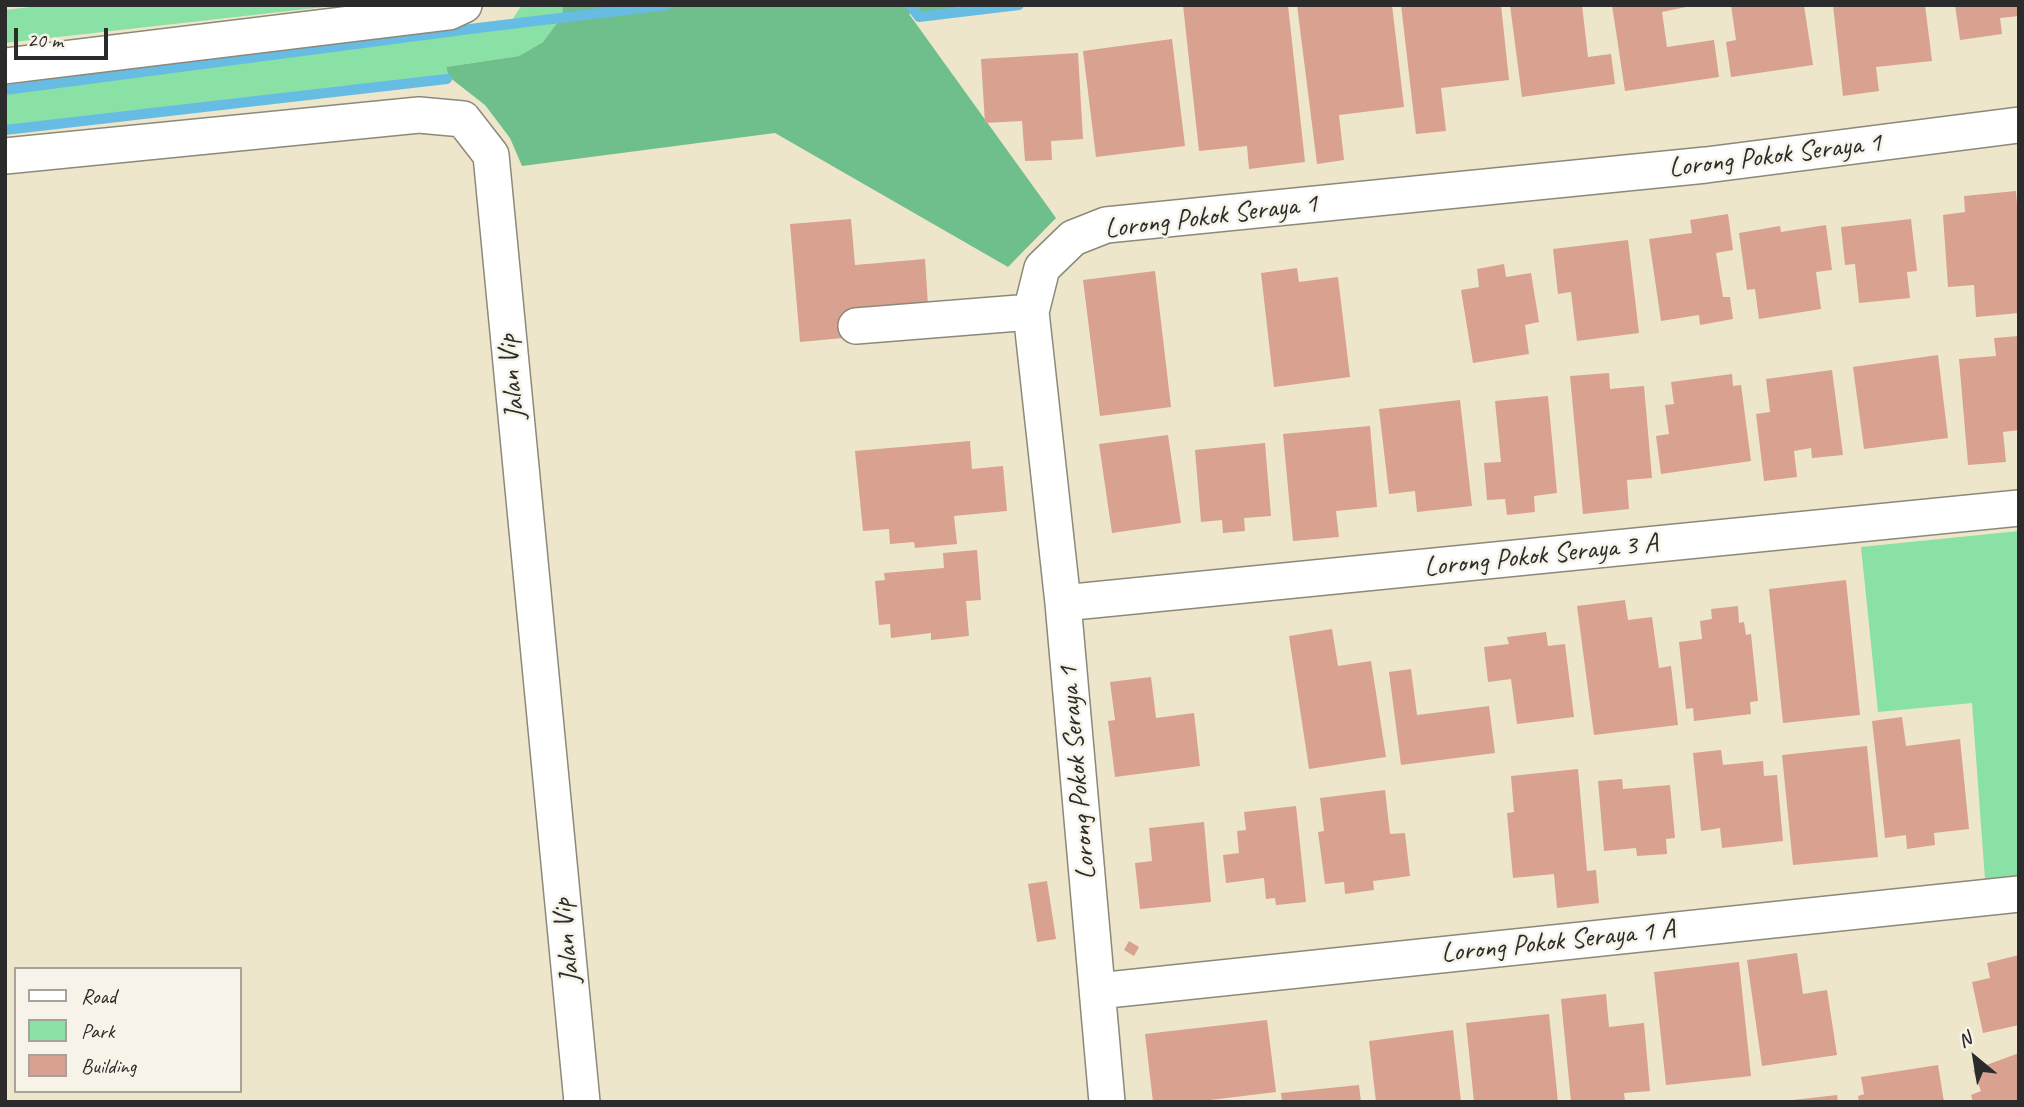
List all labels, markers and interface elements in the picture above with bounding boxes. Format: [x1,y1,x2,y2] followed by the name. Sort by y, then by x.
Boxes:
[18,14,112,58] scale bar
[27,27,63,53] text: 20 m
[1667,126,1883,186] street label: Lorong Pokok Seraya 1
[1103,187,1319,247] street label: Lorong Pokok Seraya 1
[491,333,533,421] street label: Jalan Vip
[1422,527,1660,585] street label: Lorong Pokok Seraya 3 A
[1052,665,1104,881] street label: Lorong Pokok Seraya 1
[546,897,588,985] street label: Jalan Vip
[1439,913,1677,971] street label: Lorong Pokok Seraya 1 A
[14,967,242,1093] legend
[81,983,116,1009] text: Road
[81,1018,114,1044] text: Park
[1940,1023,2010,1093] north arrow
[1953,1026,1976,1053] text: N
[81,1053,136,1079] text: Building

